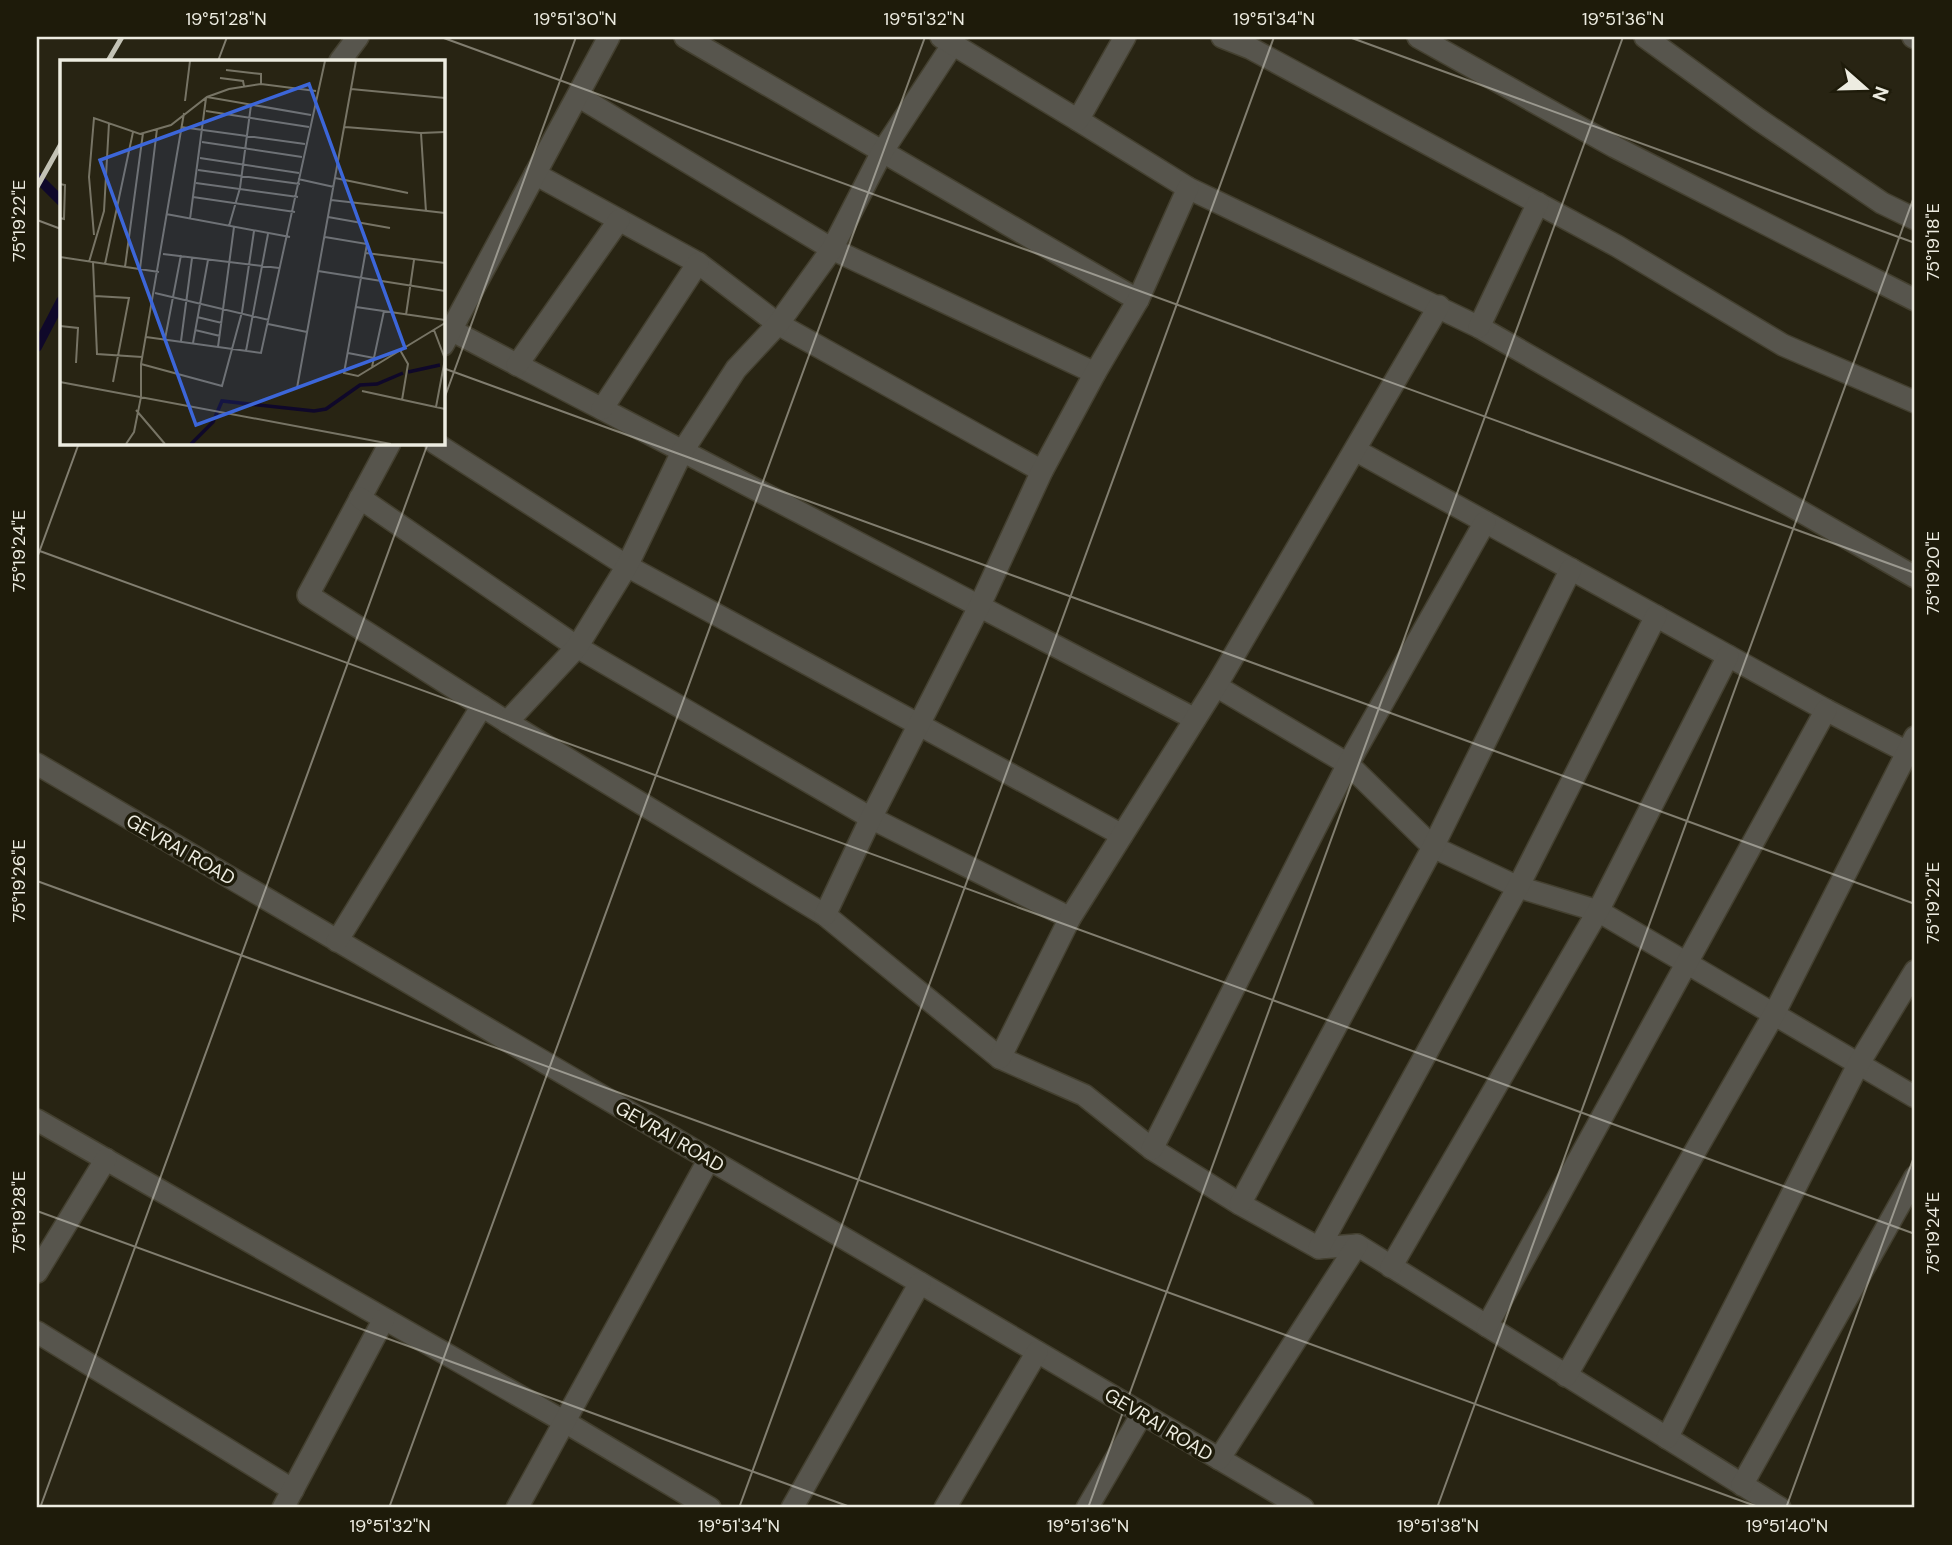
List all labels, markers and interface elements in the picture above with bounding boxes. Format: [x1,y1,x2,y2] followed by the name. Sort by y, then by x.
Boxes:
[185,7,267,31] text: 19°51'28"N
[533,7,617,31] text: 19°51'30"N
[883,7,965,31] text: 19°51'32"N
[1233,7,1315,31] text: 19°51'34"N
[1582,7,1664,31] text: 19°51'36"N
[1829,52,1899,122] north arrow
[60,60,444,444] inset map
[1866,83,1895,104] text: N
[7,180,31,262] text: 75°19'22"E
[1921,203,1945,281] text: 75°19'18"E
[7,510,31,592] text: 75°19'24"E
[1921,531,1945,615] text: 75°19'20"E
[122,808,240,891] street label: GEVRAI ROAD
[7,839,31,923] text: 75°19'26"E
[1921,862,1945,944] text: 75°19'22"E
[611,1095,729,1178] street label: GEVRAI ROAD
[7,1171,31,1253] text: 75°19'28"E
[1921,1192,1945,1274] text: 75°19'24"E
[1100,1382,1217,1467] street label: GEVRAI ROAD
[349,1514,431,1538] text: 19°51'32"N
[698,1514,780,1538] text: 19°51'34"N
[1047,1514,1129,1538] text: 19°51'36"N
[1397,1514,1479,1538] text: 19°51'38"N
[1746,1514,1828,1538] text: 19°51'40"N

